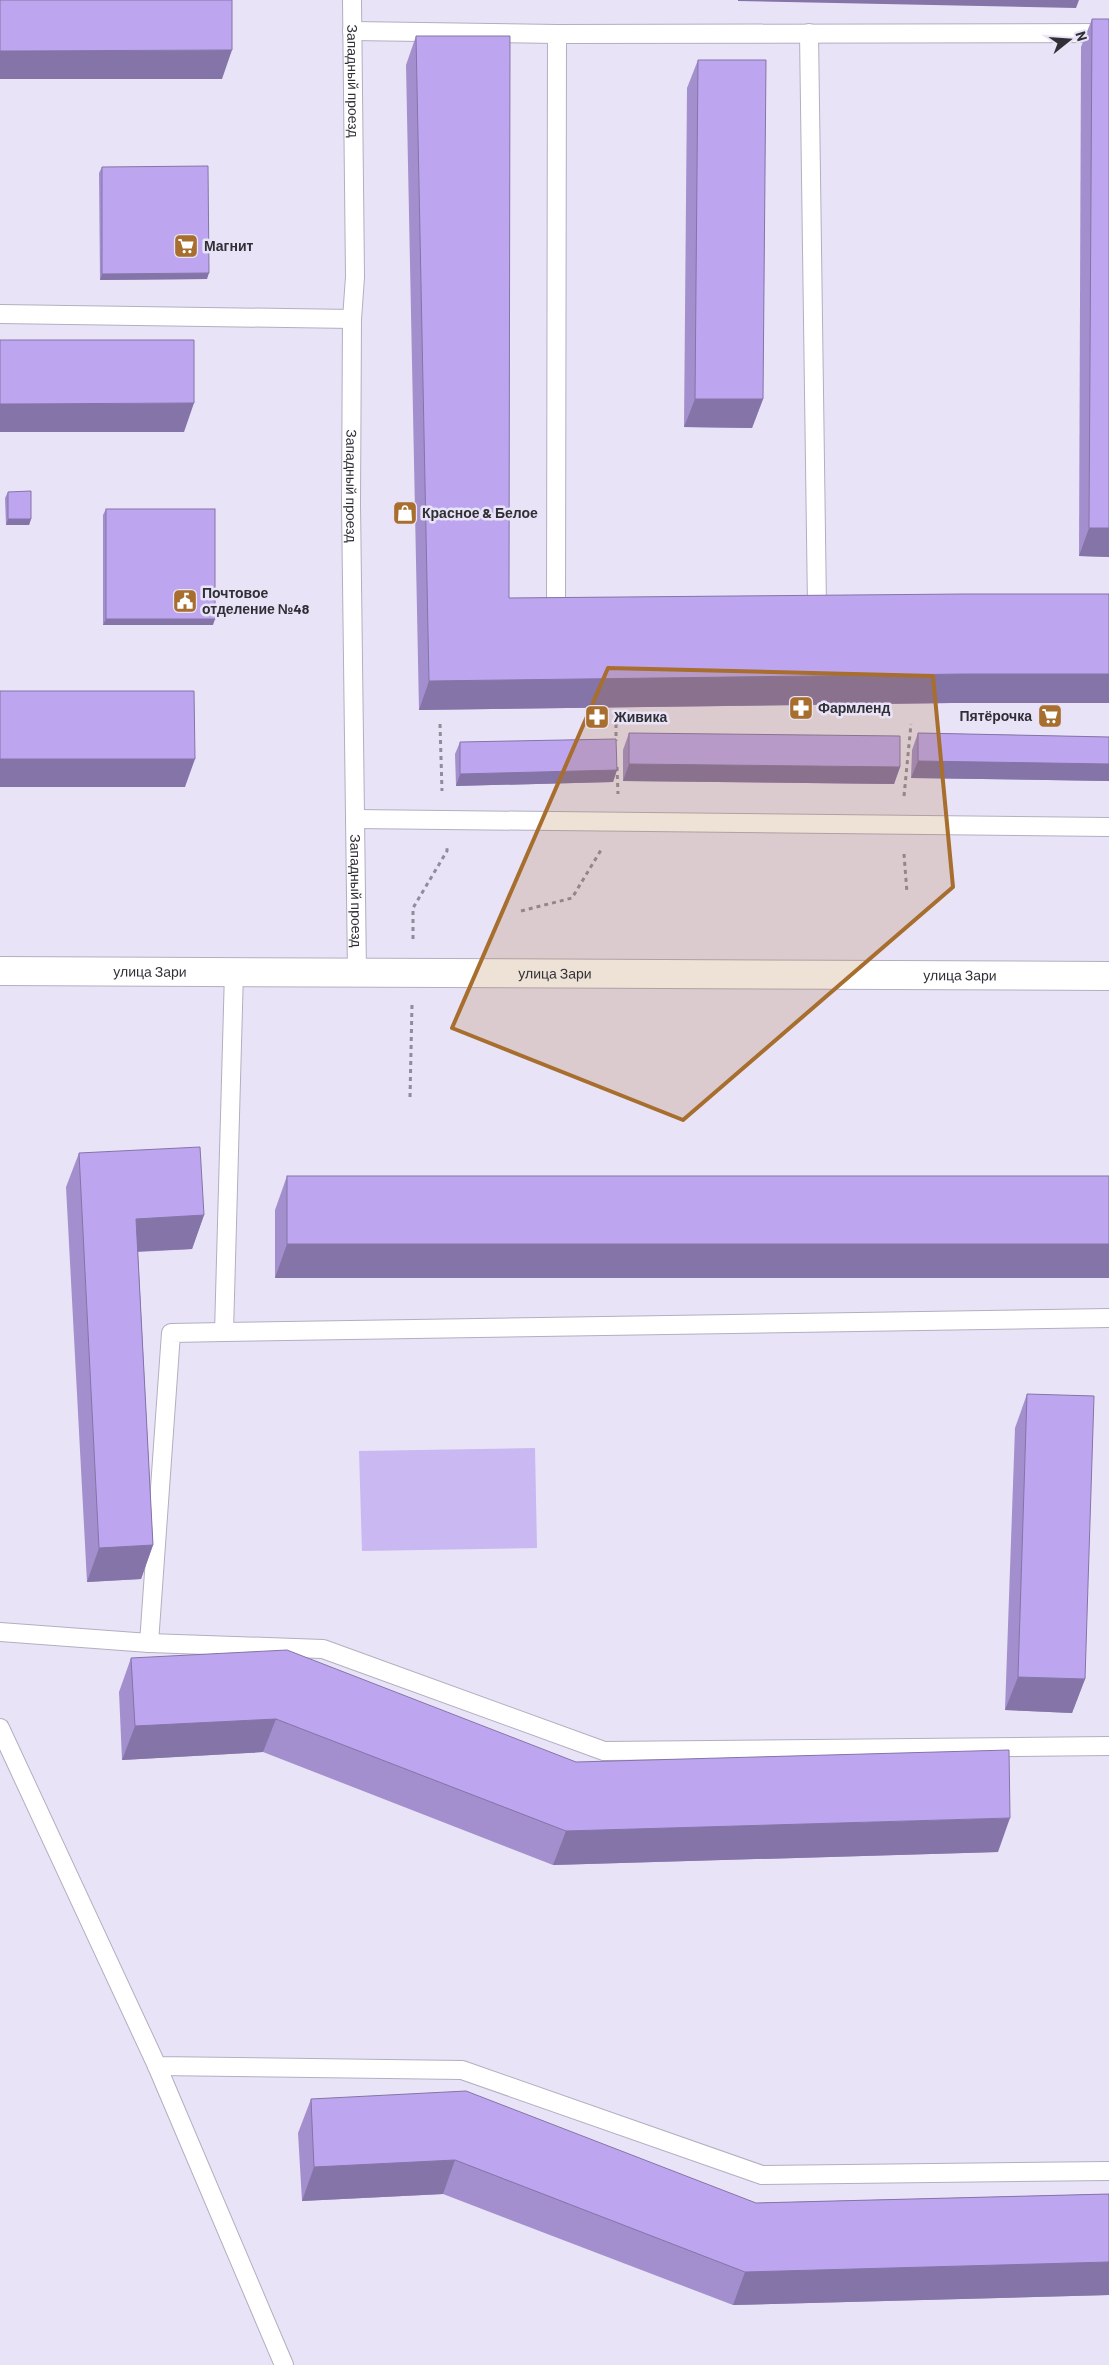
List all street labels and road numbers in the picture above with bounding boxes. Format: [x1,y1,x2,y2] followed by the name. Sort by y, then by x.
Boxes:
[344,24,362,138] street label: Западный проезд
[343,429,360,543] street label: Западный проезд
[347,834,366,948] street label: Западный проезд
[113,963,187,980] street label: улица Зари
[518,964,592,982] street label: улица Зари
[923,966,997,983] street label: улица Зари

